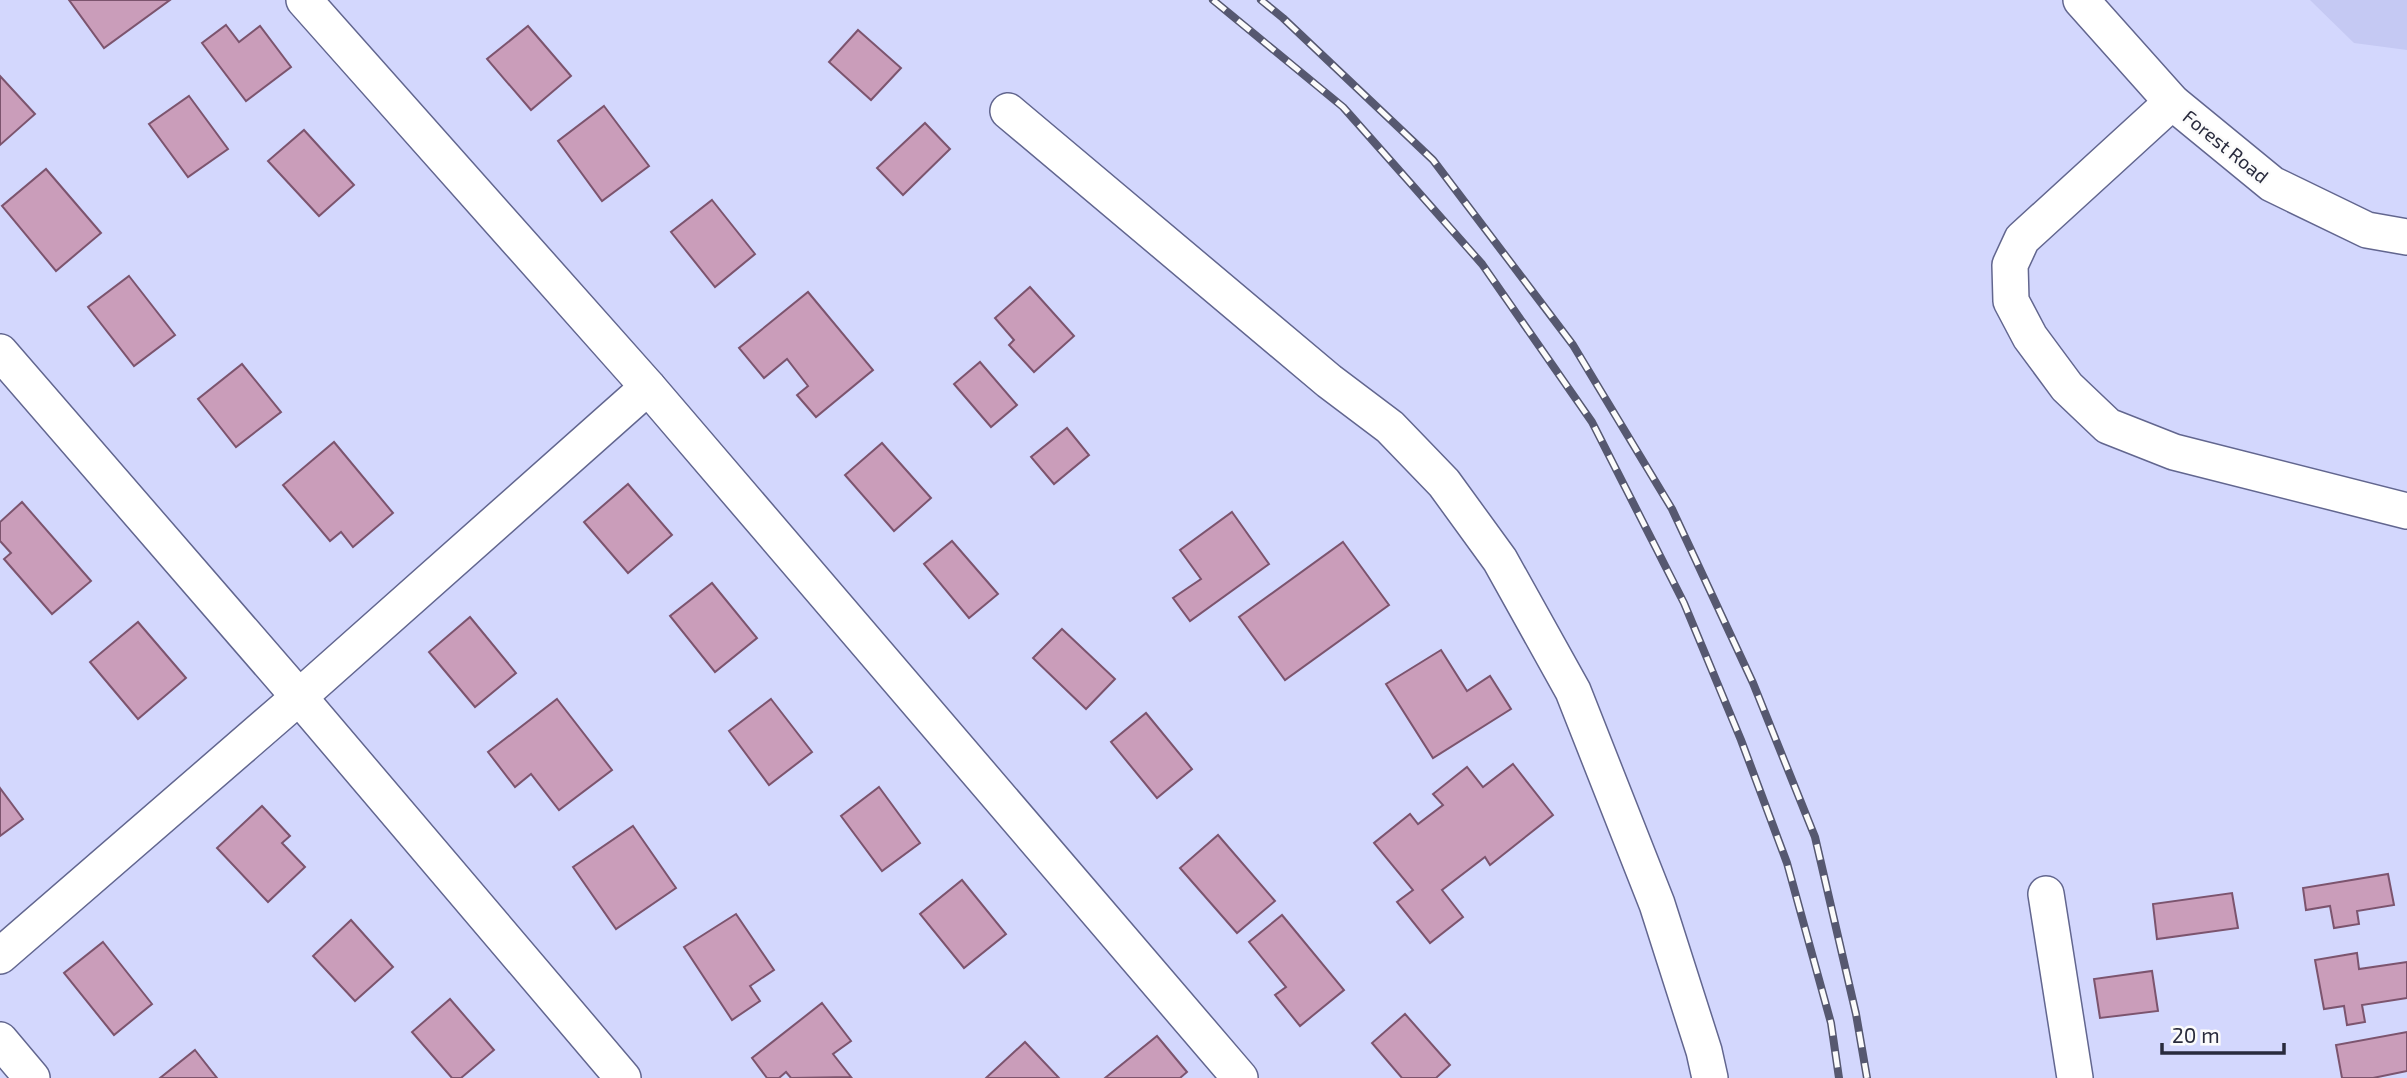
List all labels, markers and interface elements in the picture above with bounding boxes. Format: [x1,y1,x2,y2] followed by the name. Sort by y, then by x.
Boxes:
[2179,105,2273,187] street label: Forest Road
[2162,1012,2284,1056] scale bar
[2172,1022,2220,1047] text: 20 m

